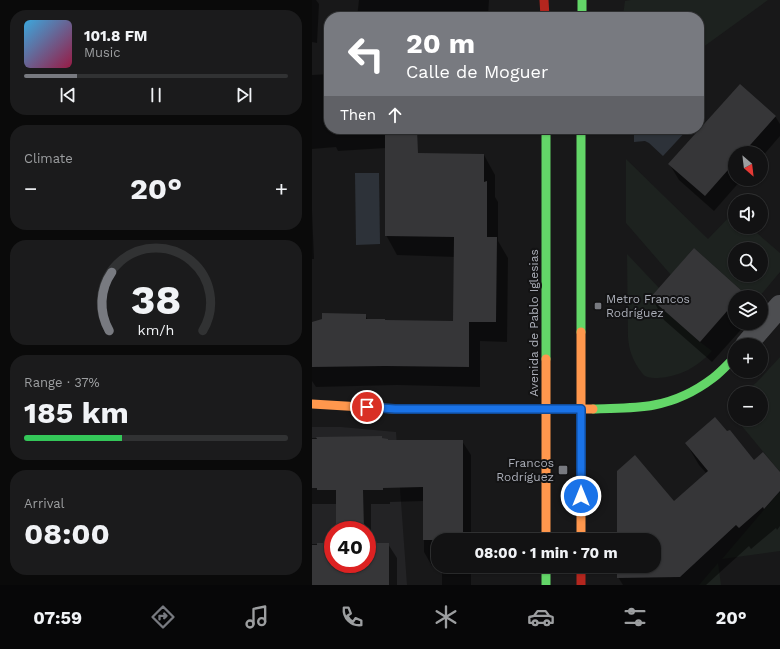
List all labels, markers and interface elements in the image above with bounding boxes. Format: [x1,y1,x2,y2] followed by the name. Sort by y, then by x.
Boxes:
[84,27,147,45] text: 101.8 FM
[406,27,475,60] text: 20 m
[340,28,392,80] icon: left
[84,45,121,60] text: Music
[406,61,548,82] text: Calle de Moguer
[57,84,79,106] icon: previous
[145,84,167,106] icon: pause
[233,84,255,106] icon: next
[384,104,406,126] icon: ahead
[340,106,376,124] text: Then
[728,146,768,186] north arrow
[728,146,768,426] map controls
[24,151,73,166] text: Climate
[130,171,182,206] text: 20°
[24,176,37,201] text: −
[275,176,288,201] text: +
[728,194,768,234] button: sound
[728,242,768,282] button: search
[527,249,541,397] street label: Avenida de Pablo Iglesias
[131,274,181,323] text: 38
[728,290,768,330] button: layers
[606,292,690,320] place label: Metro Francos Rodríguez
[593,301,603,311] marker: Metro Francos Rodríguez
[138,321,174,337] text: km/h
[728,338,768,378] button: +
[24,375,100,390] text: Range · 37%
[728,386,768,426] button: −
[350,390,384,424] pin
[24,395,129,430] text: 185 km
[356,396,378,418] icon: arrive
[496,456,554,484] place label: Francos Rodríguez
[557,464,569,476] marker: Francos Rodríguez
[560,475,602,517] position arrow
[24,496,65,511] text: Arrival
[24,516,110,551] text: 08:00
[324,521,376,573] speed limit sign: 40
[474,544,618,562] text: 08:00 · 1 min · 70 m
[149,603,177,631] icon: directions
[243,603,271,631] icon: music
[338,603,366,631] icon: phone
[432,603,460,631] icon: climate
[527,603,555,631] icon: car
[621,603,649,631] icon: filters
[33,607,82,628] text: 07:59
[716,607,747,628] text: 20°

